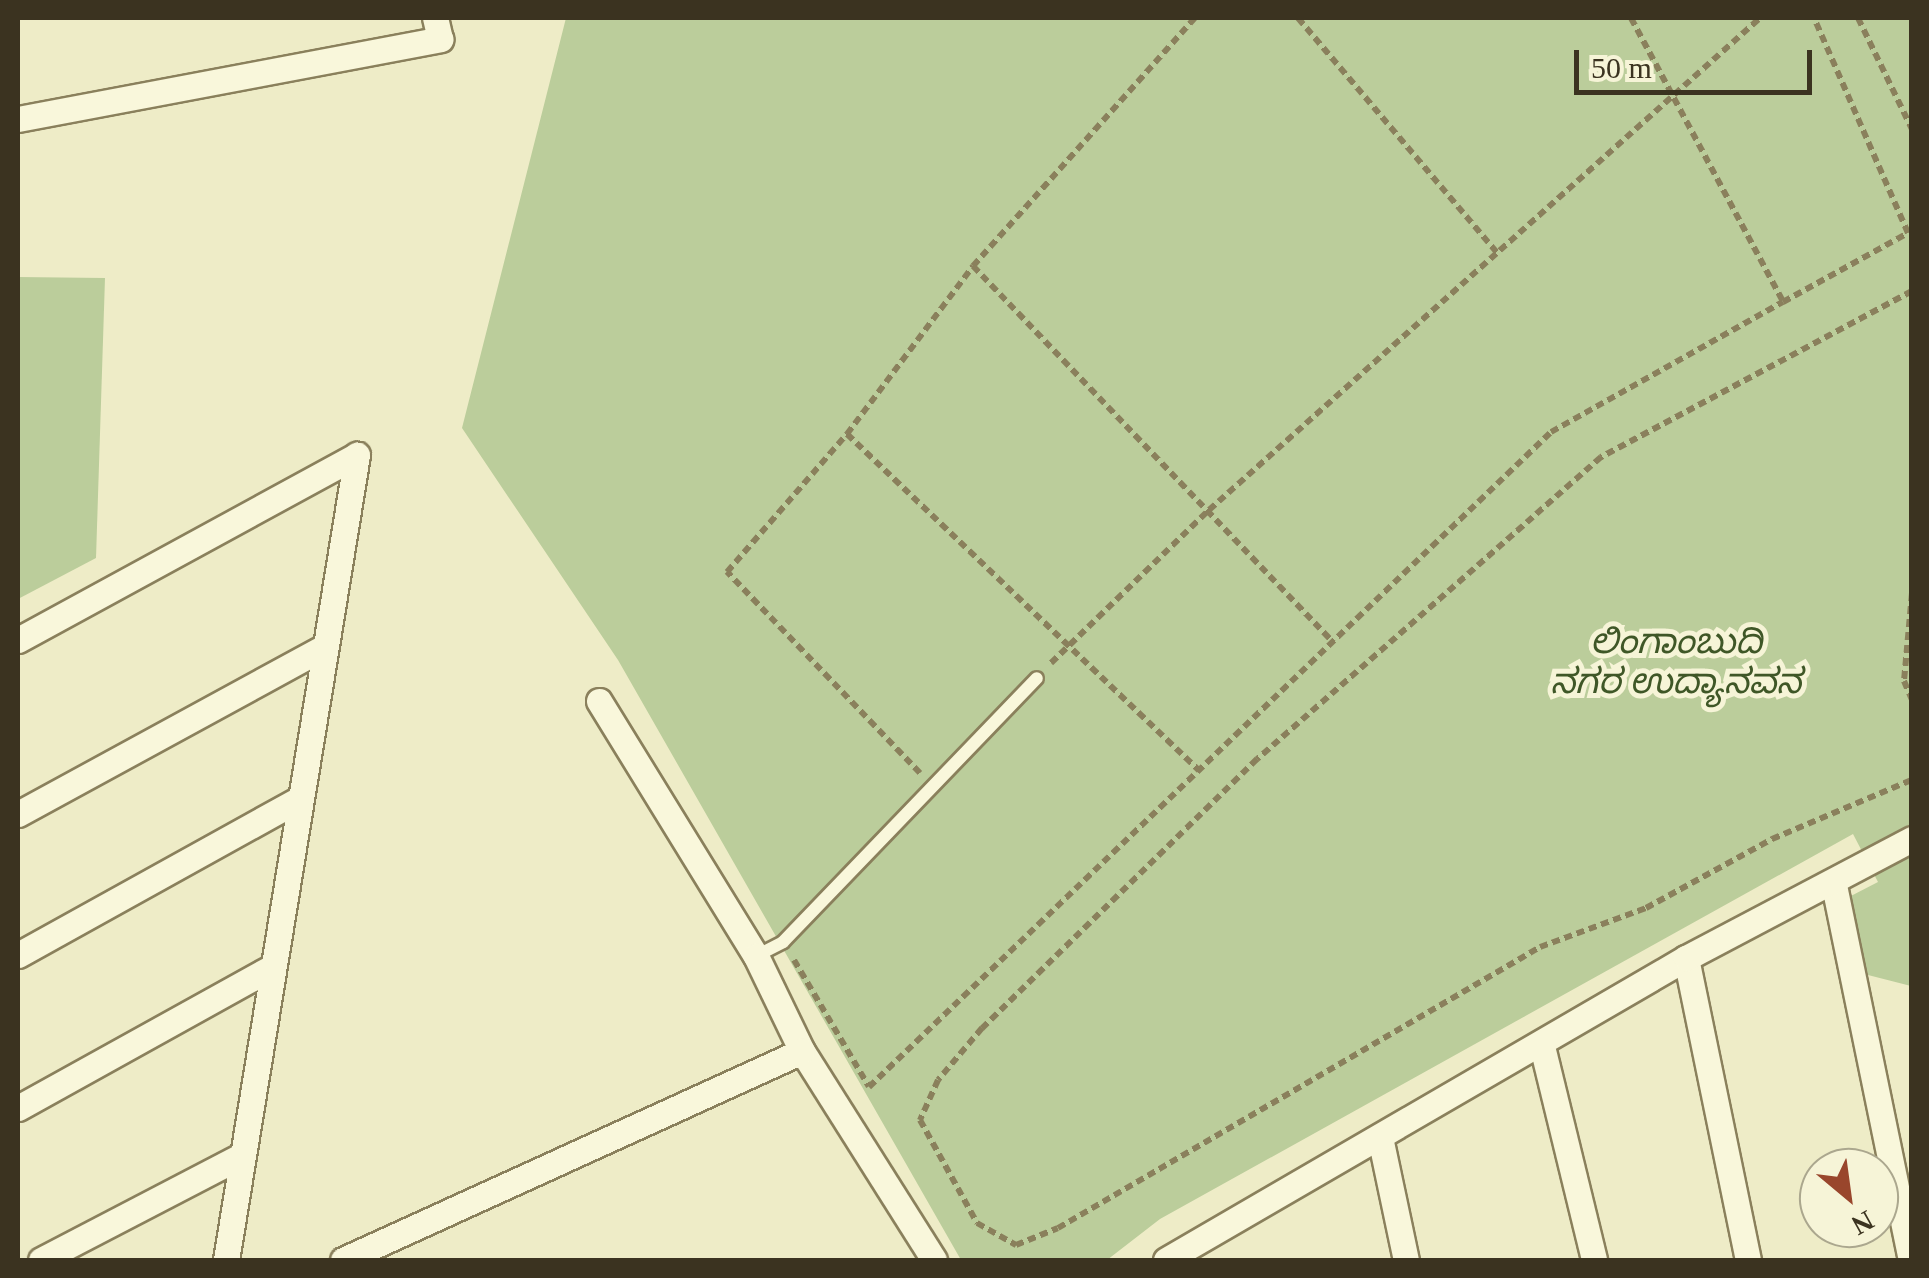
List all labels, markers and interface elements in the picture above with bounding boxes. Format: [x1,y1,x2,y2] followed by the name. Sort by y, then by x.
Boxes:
[1579,30,1816,92] scale bar
[1591,51,1652,84] text: 50 m
[1550,621,1802,703] park label: ಲಿಂಗಾಂಬುದಿ ನಗರ ಉದ್ಯಾನವನ
[1799,1148,1899,1248] north arrow
[1846,1204,1879,1241] text: N

